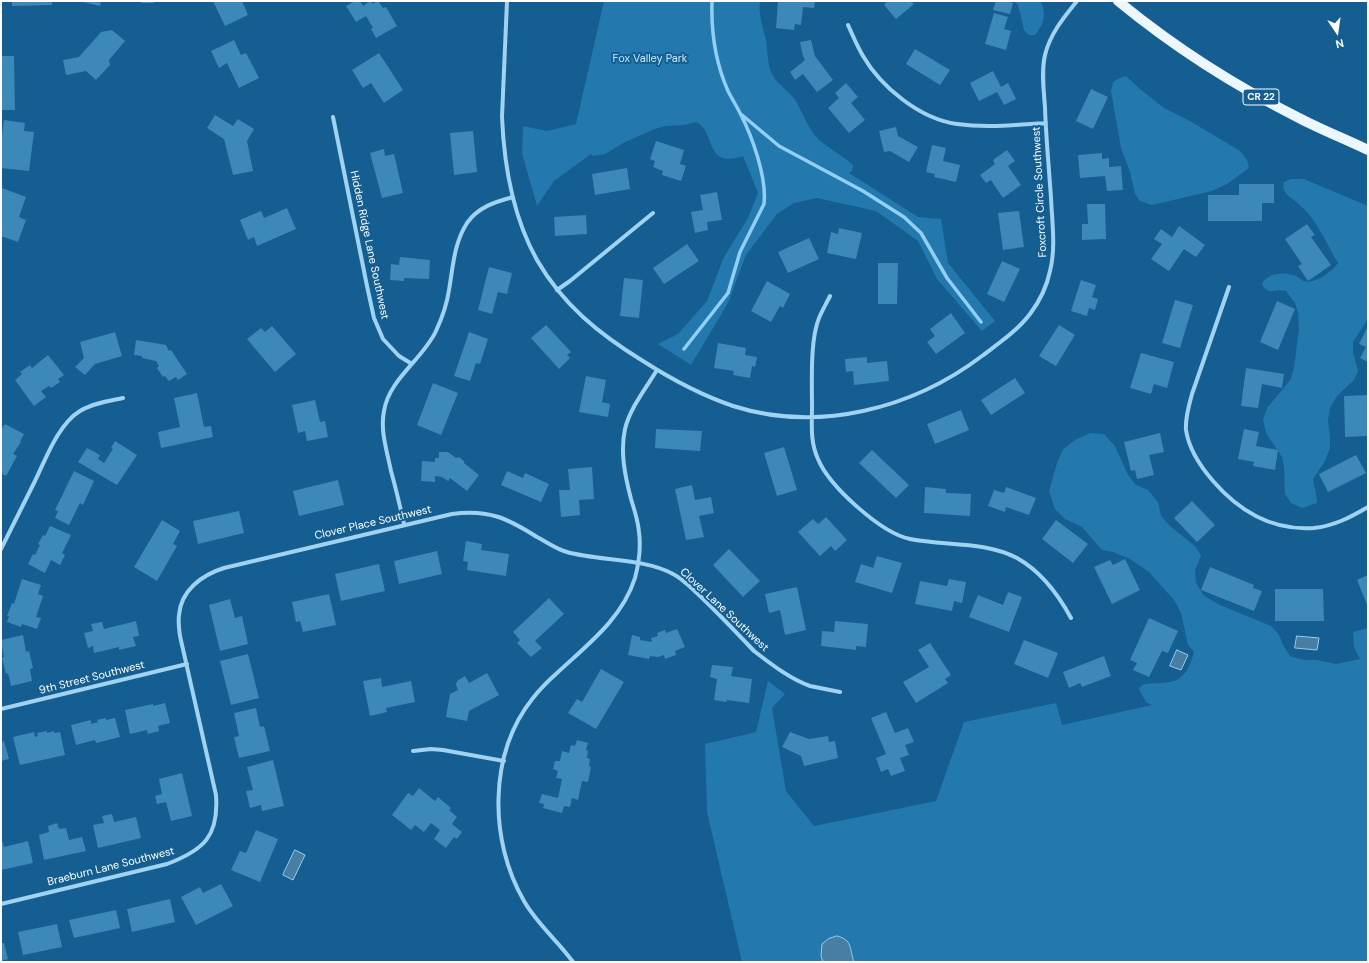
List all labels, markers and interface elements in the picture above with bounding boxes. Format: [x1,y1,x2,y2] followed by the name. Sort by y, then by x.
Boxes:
[1317,12,1357,52] north arrow
[1334,36,1345,51] text: N
[613,52,687,66] park label: Fox Valley Park
[1243,89,1279,105] road number: CR 22
[1030,126,1050,258] street label: Foxcroft Circle Southwest
[347,169,391,321] street label: Hidden Ridge Lane Southwest
[313,503,433,543] street label: Clover Place Southwest
[677,565,771,655] street label: Clover Lane Southwest
[38,658,146,698] street label: 9th Street Southwest
[46,845,176,889] street label: Braeburn Lane Southwest

